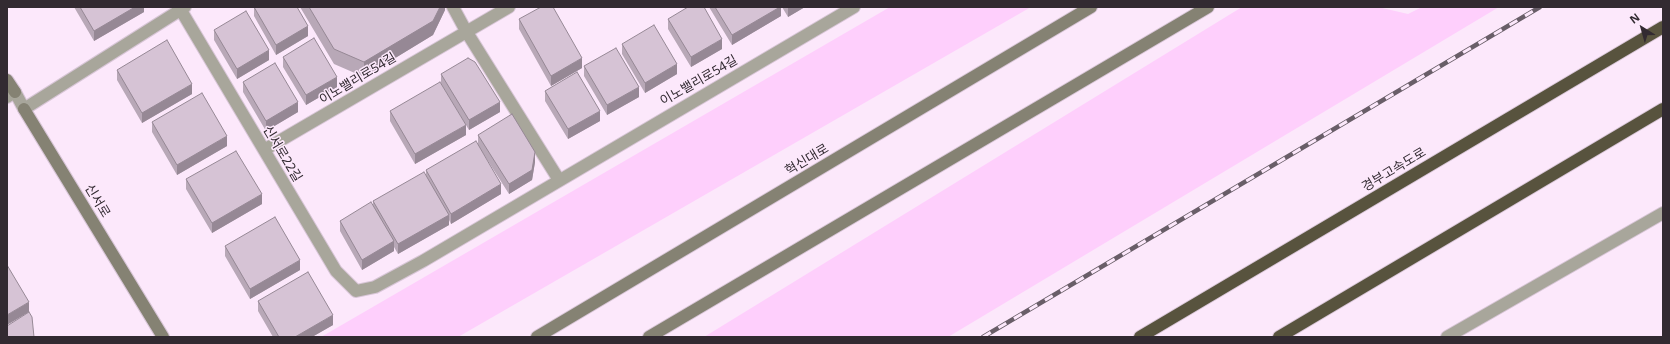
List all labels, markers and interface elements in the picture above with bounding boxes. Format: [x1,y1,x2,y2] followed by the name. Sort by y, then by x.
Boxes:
[1622,8,1662,48] north arrow
[1626,9,1643,27] text: N
[317,50,399,108] street label: 이노밸리로54길
[658,53,740,109] street label: 이노밸리로54길
[259,123,305,185] street label: 신서로22길
[782,141,832,179] street label: 혁신대로
[1359,145,1429,195] street label: 경부고속도로
[81,182,113,220] street label: 신서로

